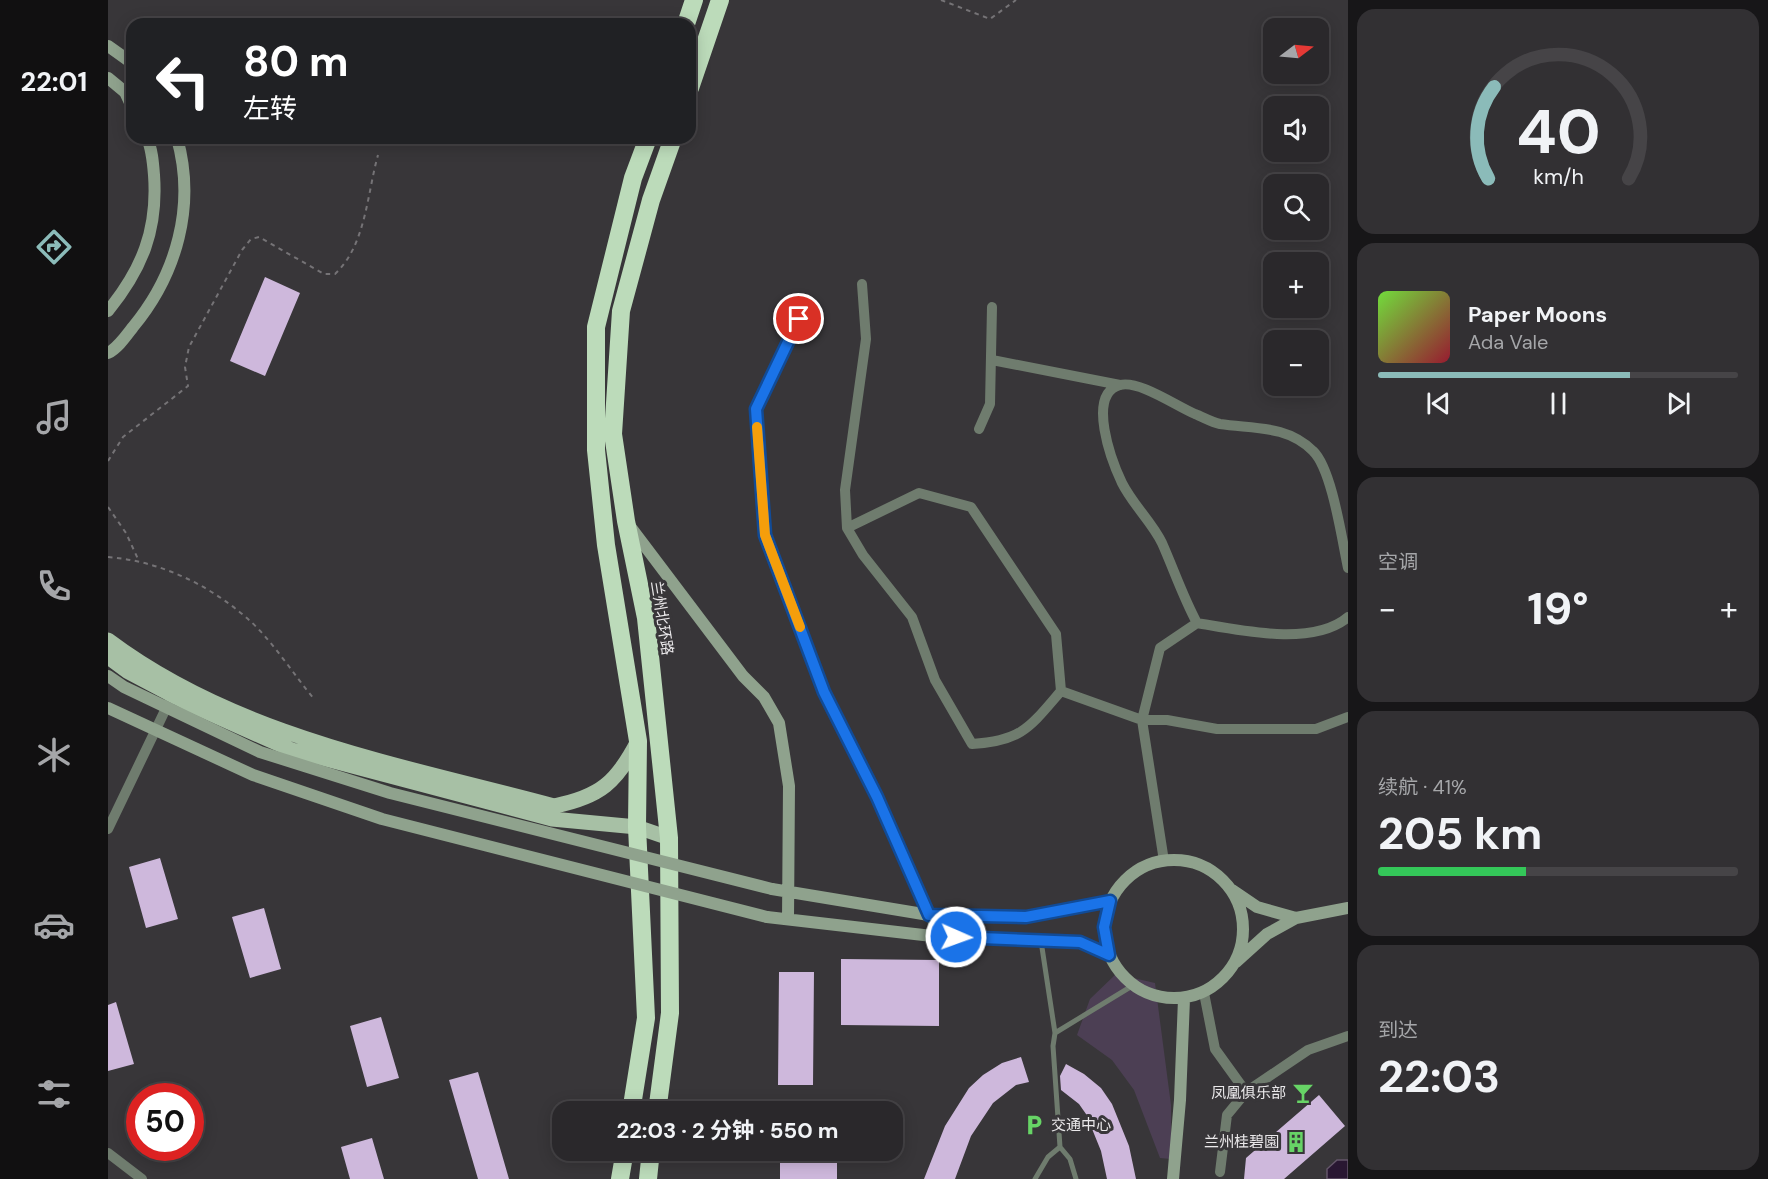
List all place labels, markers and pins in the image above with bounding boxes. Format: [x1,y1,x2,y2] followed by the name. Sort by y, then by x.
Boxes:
[773,293,824,344] pin
[1291,1081,1315,1105] bar icon: 凤凰俱乐部
[1211,1083,1286,1103] place label: 凤凰俱乐部
[1022,1113,1046,1137] parking icon: 交通中心
[1051,1115,1111,1135] place label: 交通中心
[1284,1130,1308,1154] building icon: 兰州桂碧園
[1204,1132,1279,1152] place label: 兰州桂碧園

